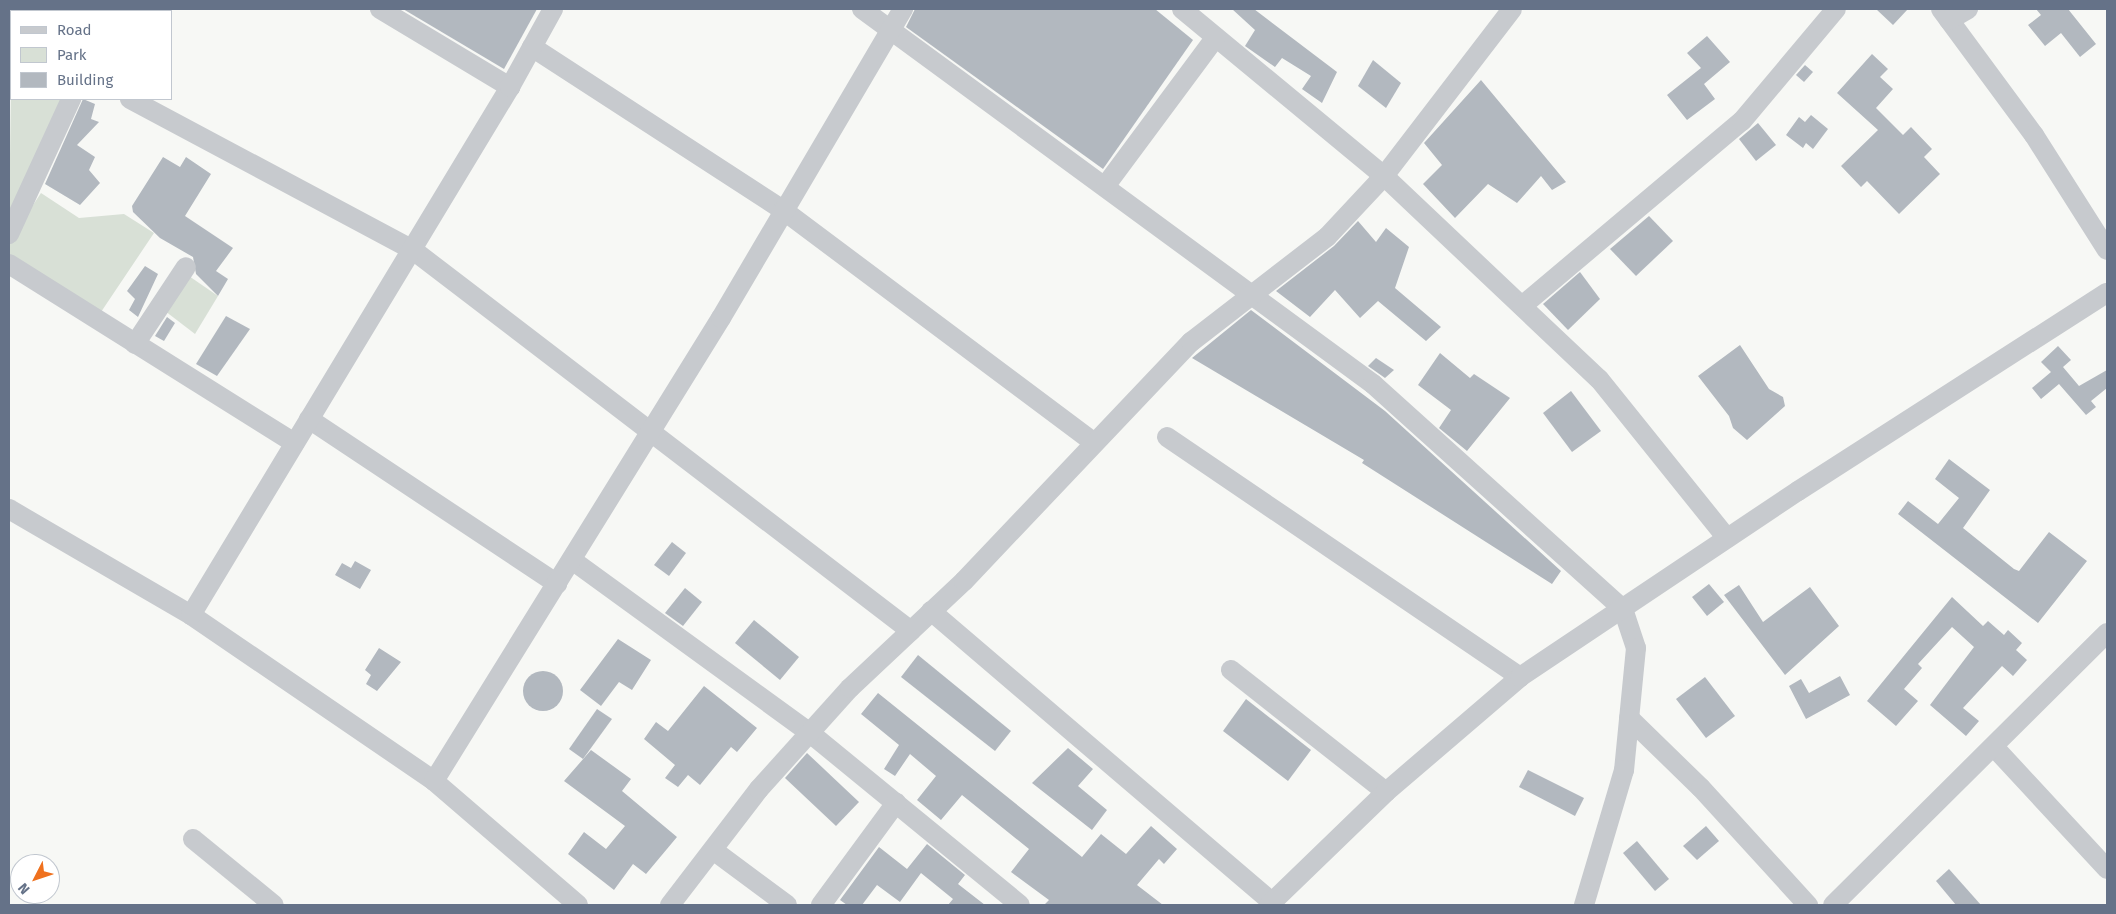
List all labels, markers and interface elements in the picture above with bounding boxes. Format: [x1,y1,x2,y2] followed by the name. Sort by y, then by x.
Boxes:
[10,10,172,100] legend
[57,21,92,39] text: Road
[57,46,87,64] text: Park
[57,71,113,89] text: Building
[10,854,60,904] north arrow
[15,879,34,898] text: N

